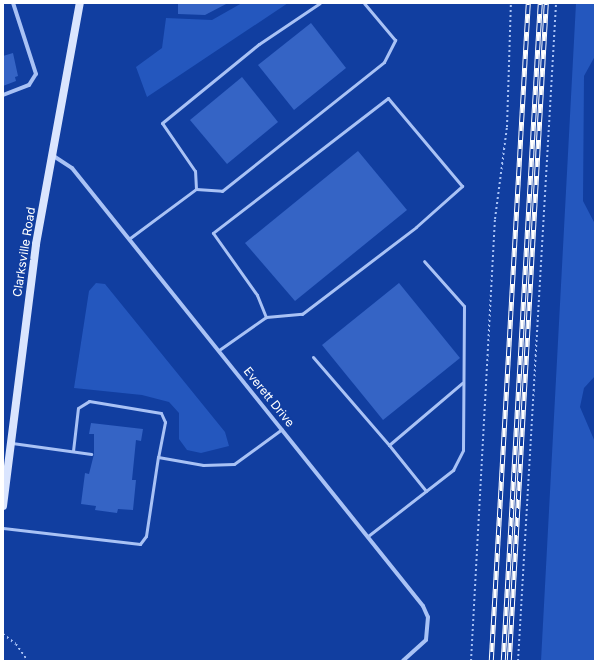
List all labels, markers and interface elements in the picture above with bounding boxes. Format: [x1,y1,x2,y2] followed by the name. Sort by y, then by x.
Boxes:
[10,206,38,298] street label: Clarksville Road
[241,364,297,430] street label: Everett Drive

